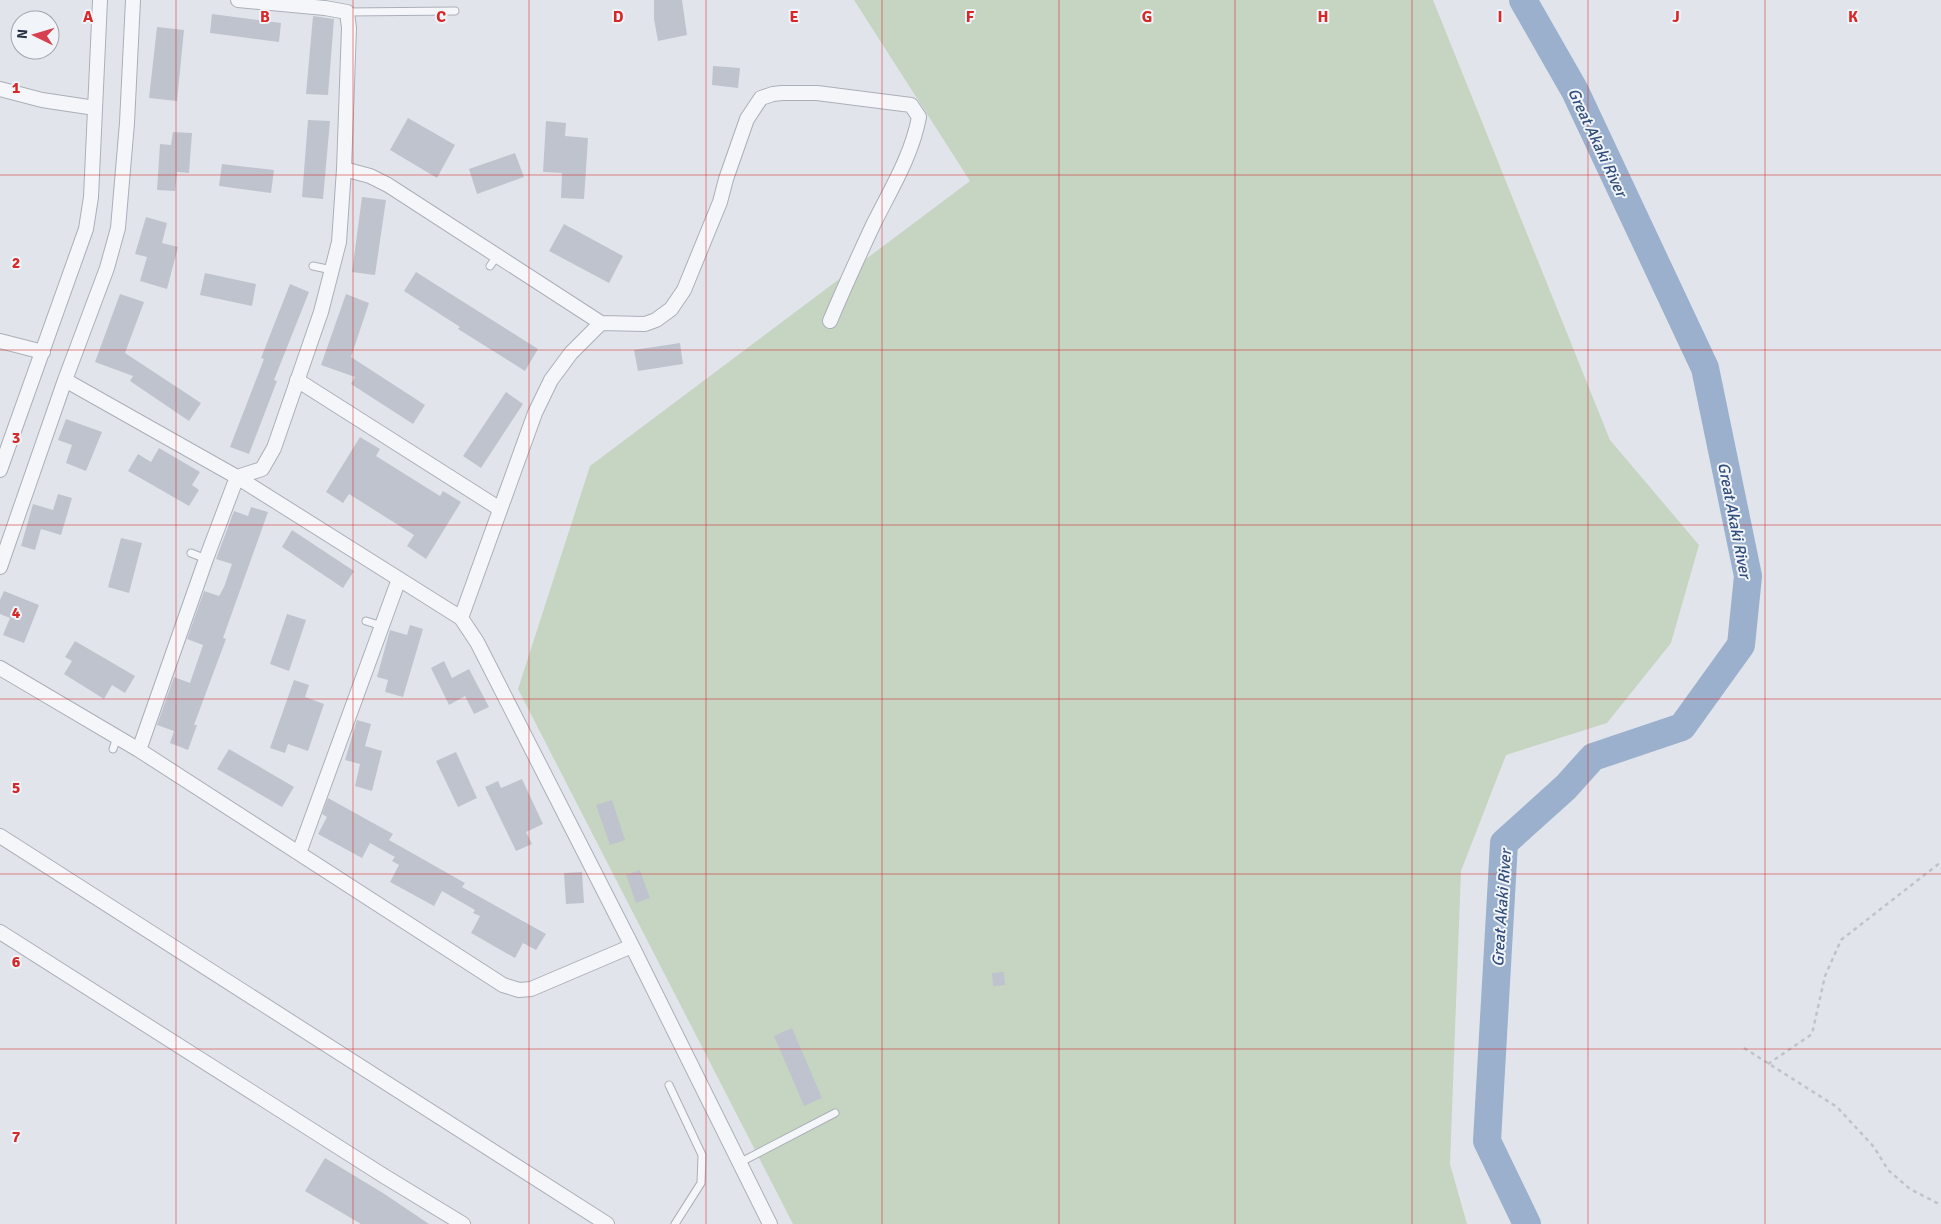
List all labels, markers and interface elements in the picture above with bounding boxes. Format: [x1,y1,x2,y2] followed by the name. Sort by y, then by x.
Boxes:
[83,7,94,27] text: A
[260,7,270,27] text: B
[436,7,446,27] text: C
[613,7,624,27] text: D
[789,7,799,27] text: E
[966,7,975,27] text: F
[1142,7,1152,27] text: G
[1318,7,1328,27] text: H
[1497,7,1503,27] text: I
[1672,7,1680,27] text: J
[1848,7,1858,27] text: K
[10,10,60,60] north arrow
[14,28,31,40] text: N
[12,78,21,98] text: 1
[1563,85,1632,202] water label: Great Akaki River
[12,253,20,273] text: 2
[12,428,20,448] text: 3
[1713,461,1755,582] water label: Great Akaki River
[12,603,21,623] text: 4
[12,778,20,798] text: 5
[1488,847,1516,967] water label: Great Akaki River
[12,952,21,972] text: 6
[12,1127,21,1147] text: 7

